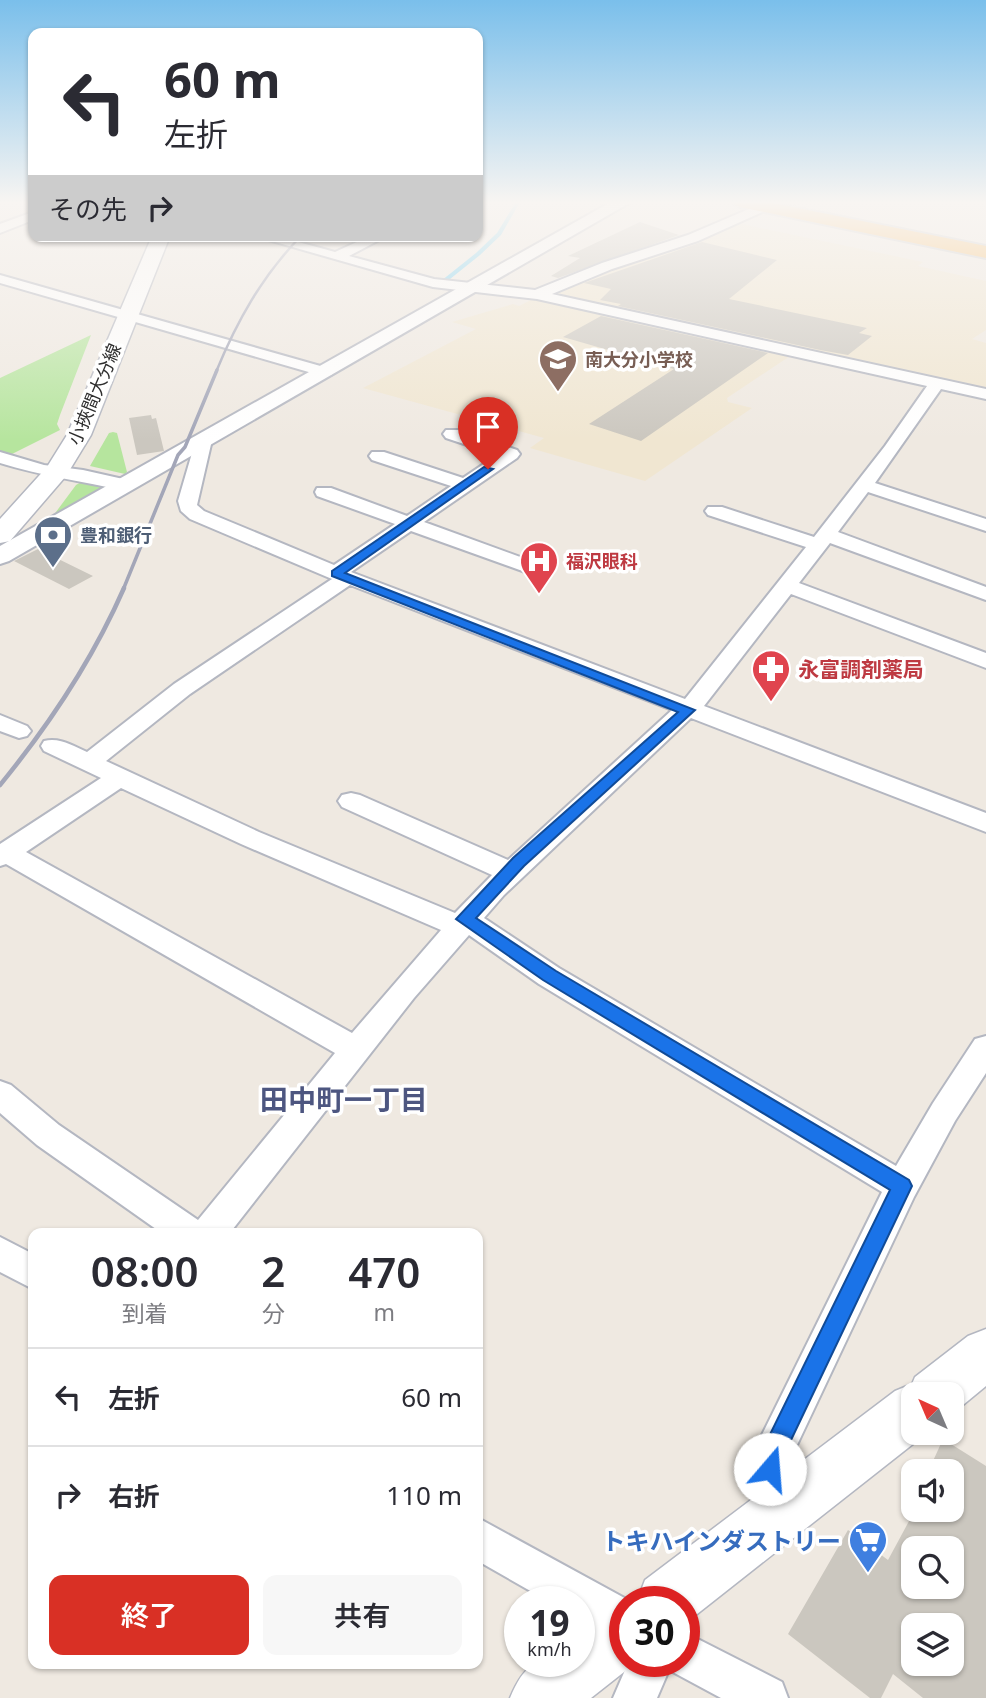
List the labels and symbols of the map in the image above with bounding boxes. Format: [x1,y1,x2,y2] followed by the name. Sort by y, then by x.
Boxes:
[537,338,579,393] school or university icon: 南大分小学校
[62,340,126,448] street label: 小挾間大分線
[585,347,693,371] place label: 南大分小学校
[458,397,518,469] pin
[32,514,74,569] bank icon: 豊和銀行
[80,523,152,547] place label: 豊和銀行
[518,540,560,595] hospital icon: 福沢眼科
[566,549,638,573] place label: 福沢眼科
[750,648,792,703] pharmacy icon: 永富調剤薬局
[798,655,924,683] place label: 永富調剤薬局
[260,1080,428,1118] district label: 田中町一丁目
[901,1382,964,1446] north arrow
[733,1432,807,1506] position arrow
[847,1519,889,1574] supermarket icon: トキハインダストリー
[601,1524,841,1557] place label: トキハインダストリー
[609,1586,700,1677] speed limit sign: 30

